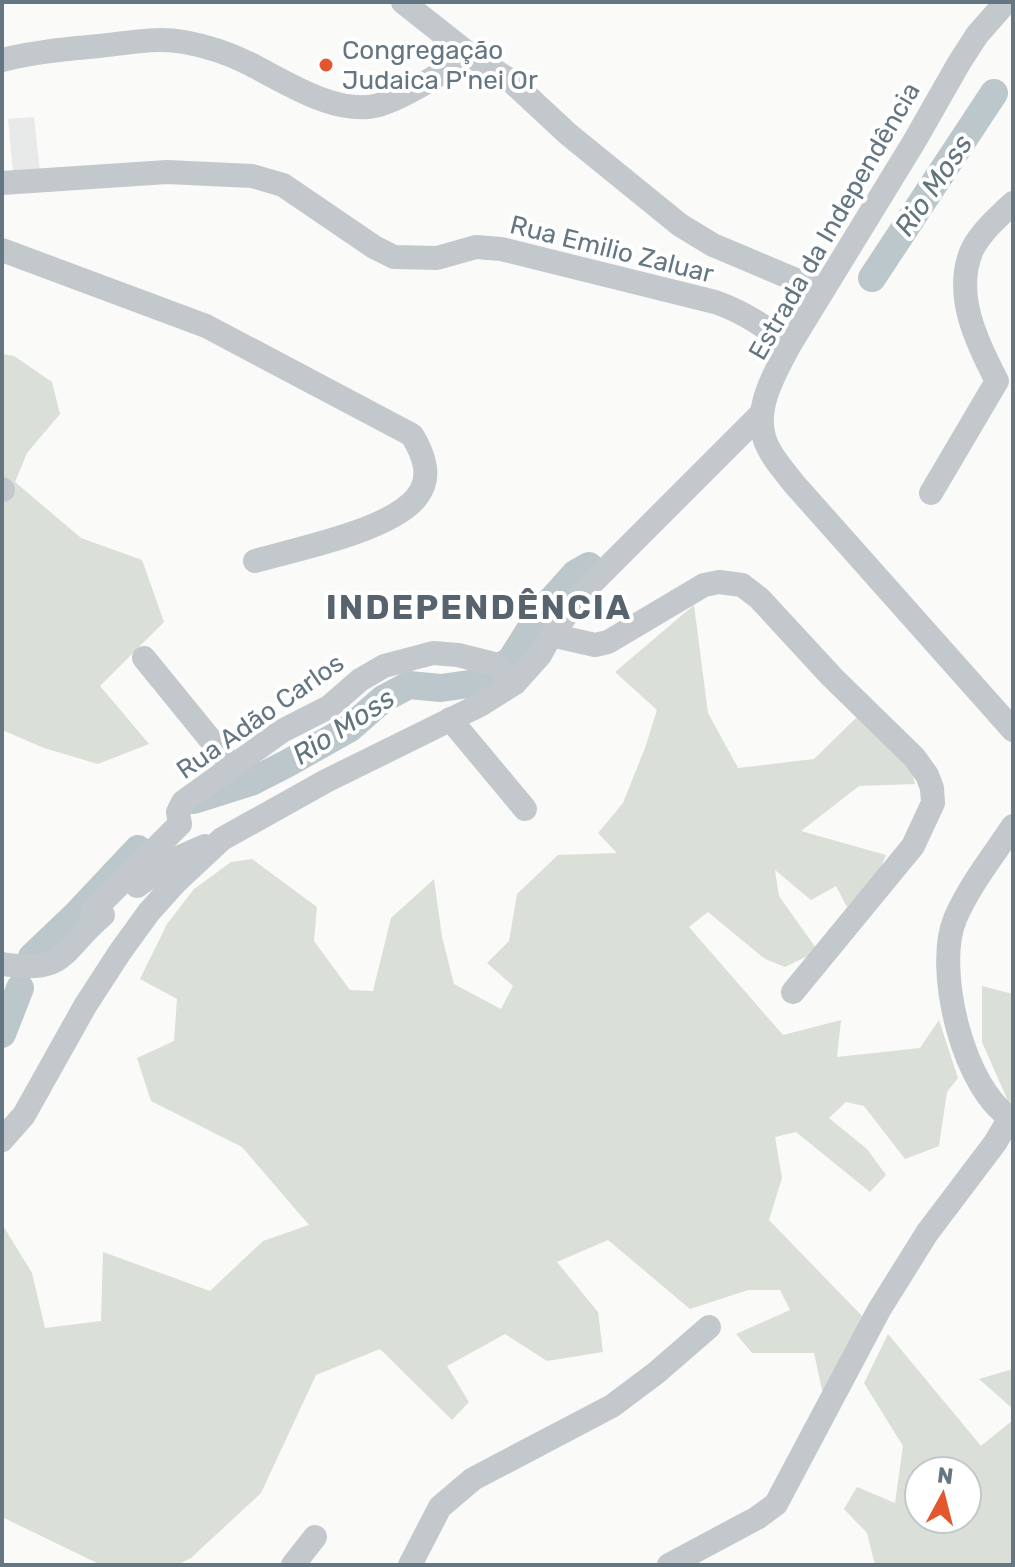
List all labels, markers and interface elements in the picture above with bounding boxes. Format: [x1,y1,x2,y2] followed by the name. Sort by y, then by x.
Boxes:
[342,35,538,96] place label: Congregação Judaica P'nei Or
[317,56,335,74] marker: Congregação Judaica P'nei Or
[742,77,927,365] street label: Estrada da Independência
[888,128,979,242] water label: Rio Moss
[507,209,717,290] street label: Rua Emilio Zaluar
[326,587,632,628] district label: INDEPENDÊNCIA
[171,647,350,786] street label: Rua Adão Carlos
[286,681,401,772] water label: Rio Moss
[903,1455,983,1535] north arrow
[936,1461,955,1490] text: N

